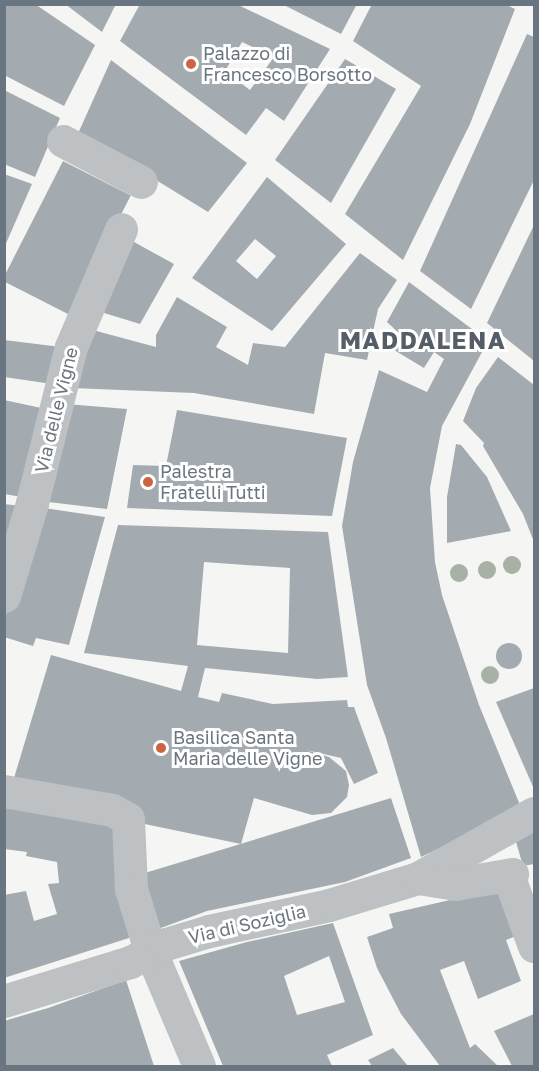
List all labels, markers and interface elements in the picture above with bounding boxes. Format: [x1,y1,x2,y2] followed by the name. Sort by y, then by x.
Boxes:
[203,43,372,86] place label: Palazzo di Francesco Borsotto
[184,57,198,71] marker: Palazzo di Francesco Borsotto
[340,326,506,354] district label: MADDALENA
[30,345,82,475] street label: Via delle Vigne
[160,461,265,504] place label: Palestra Fratelli Tutti
[141,475,155,489] marker: Palestra Fratelli Tutti
[173,727,322,770] place label: Basilica Santa Maria delle Vigne
[154,741,168,755] marker: Basilica Santa Maria delle Vigne
[186,900,308,948] street label: Via di Soziglia

